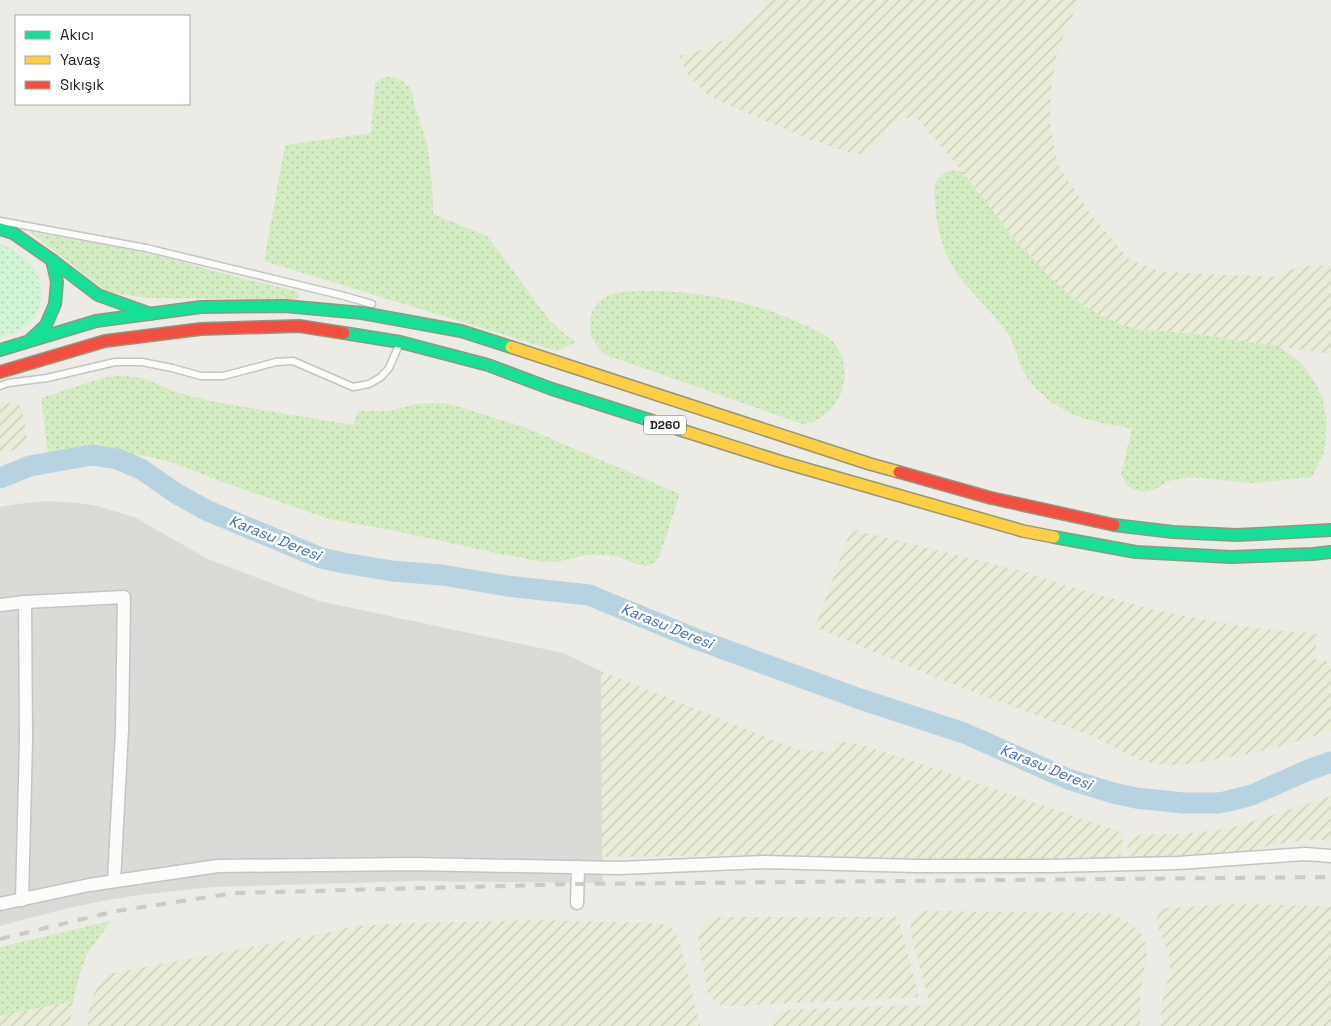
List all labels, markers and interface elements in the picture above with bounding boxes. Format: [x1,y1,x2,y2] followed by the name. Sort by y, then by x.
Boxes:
[15,15,190,105] legend
[60,25,94,44] text: Akıcı
[60,50,101,69] text: Yavaş
[60,75,104,94] text: Sıkışık
[644,416,686,434] road number: D260
[226,510,326,565] water label: Karasu Deresi
[618,598,718,653] water label: Karasu Deresi
[997,739,1097,794] water label: Karasu Deresi

